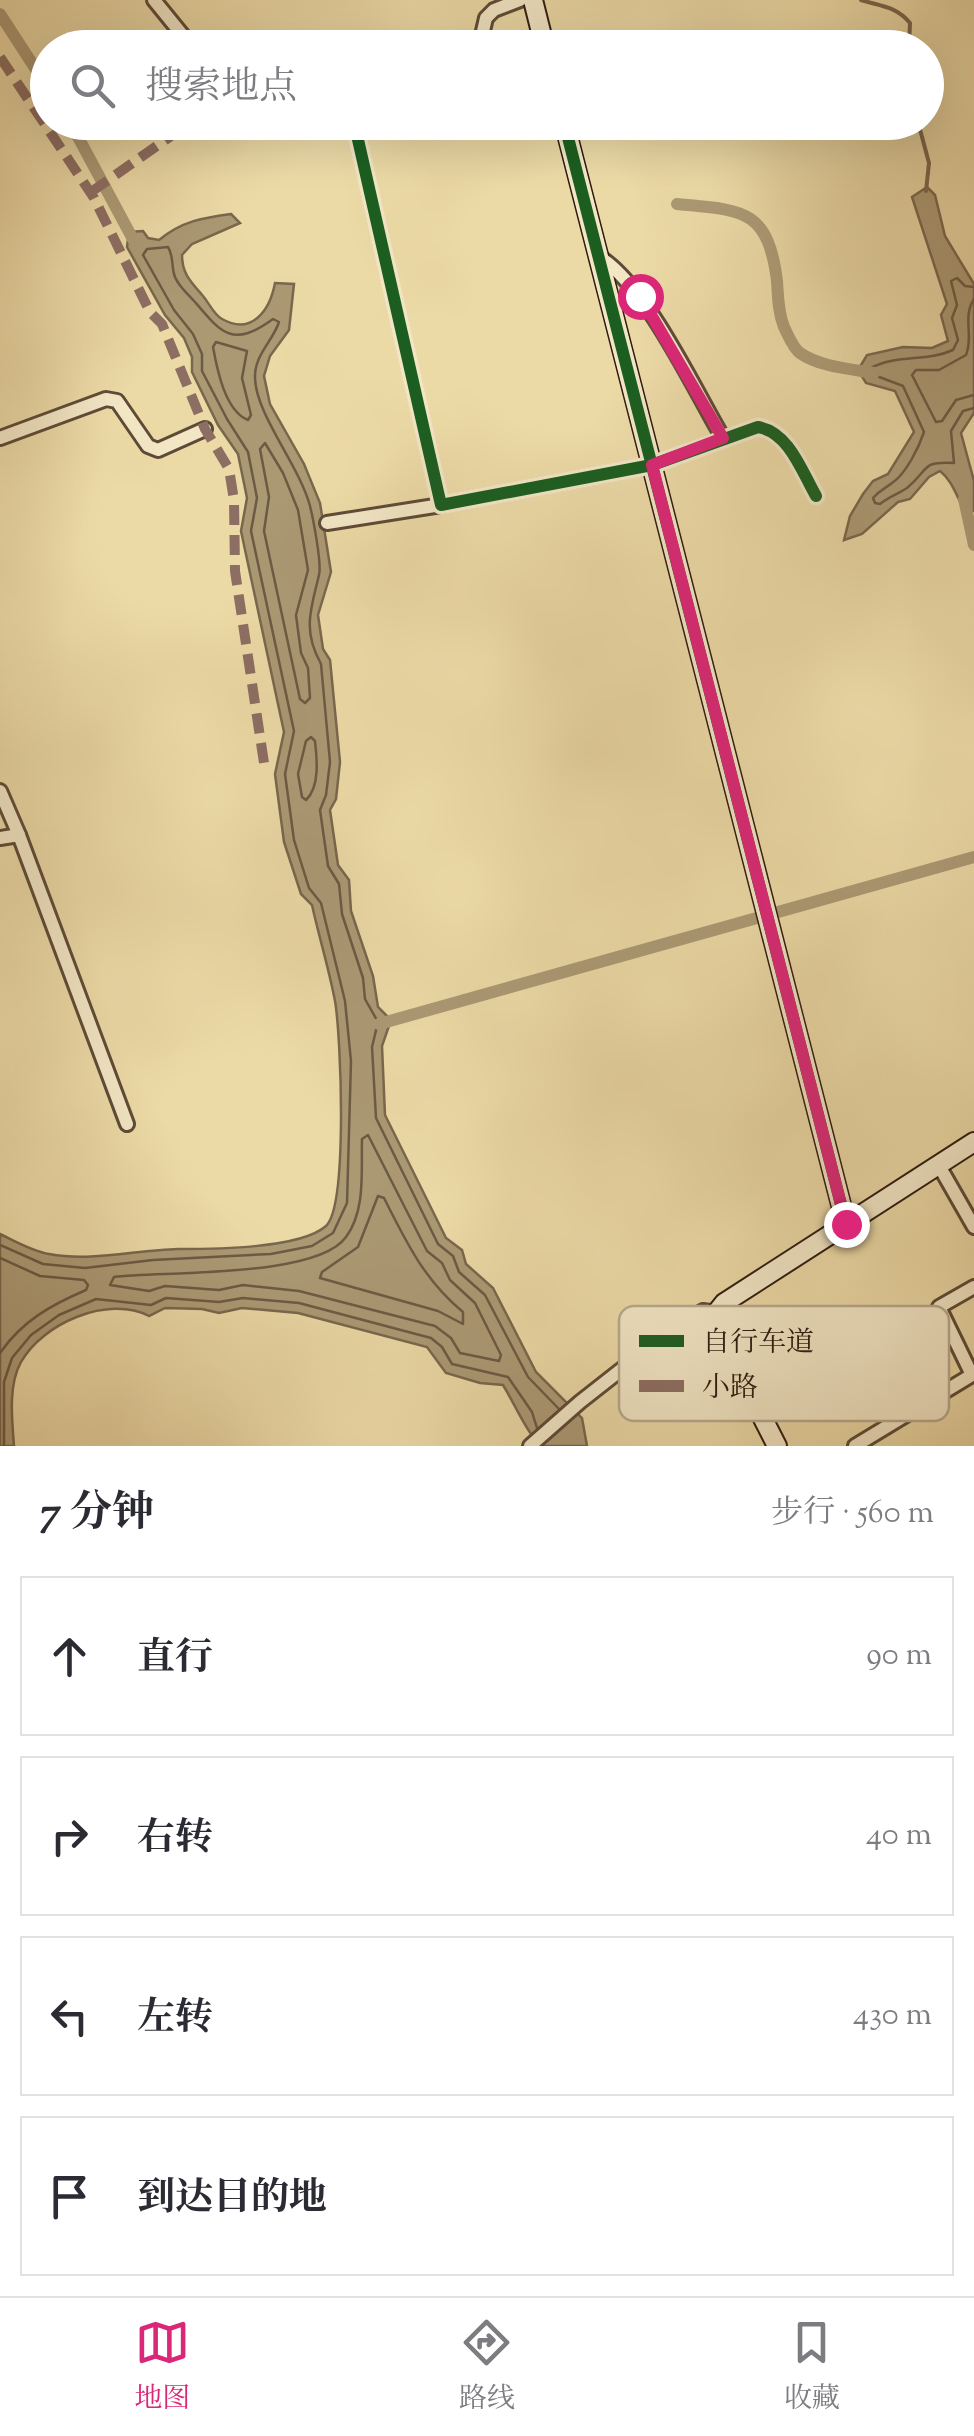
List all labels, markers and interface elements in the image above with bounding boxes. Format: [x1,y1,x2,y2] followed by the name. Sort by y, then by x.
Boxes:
[30,30,944,140] search box
[65,58,120,113] icon: search
[145,62,297,116] text: 搜索地点
[618,274,664,320] route start
[824,1202,870,1248] route end
[619,1306,949,1421] legend
[702,1324,814,1364] text: 自行车道
[702,1369,758,1409] text: 小路
[40,1485,154,1545] text: 7 分钟
[771,1491,934,1537] text: 步行 · 560 m
[42,1629,97,1684] icon: ahead
[137,1633,213,1687] text: 直行
[866,1633,932,1679] text: 90 m
[42,1809,97,1864] icon: right
[137,1813,213,1867] text: 右转
[866,1813,932,1859] text: 40 m
[42,1989,97,2044] icon: left
[137,1993,213,2047] text: 左转
[853,1993,932,2039] text: 430 m
[42,2169,97,2224] icon: arrive
[137,2173,327,2227] text: 到达目的地
[134,2315,190,2420] tab: 地图
[459,2315,515,2420] tab: 路线
[784,2315,840,2420] tab: 收藏

